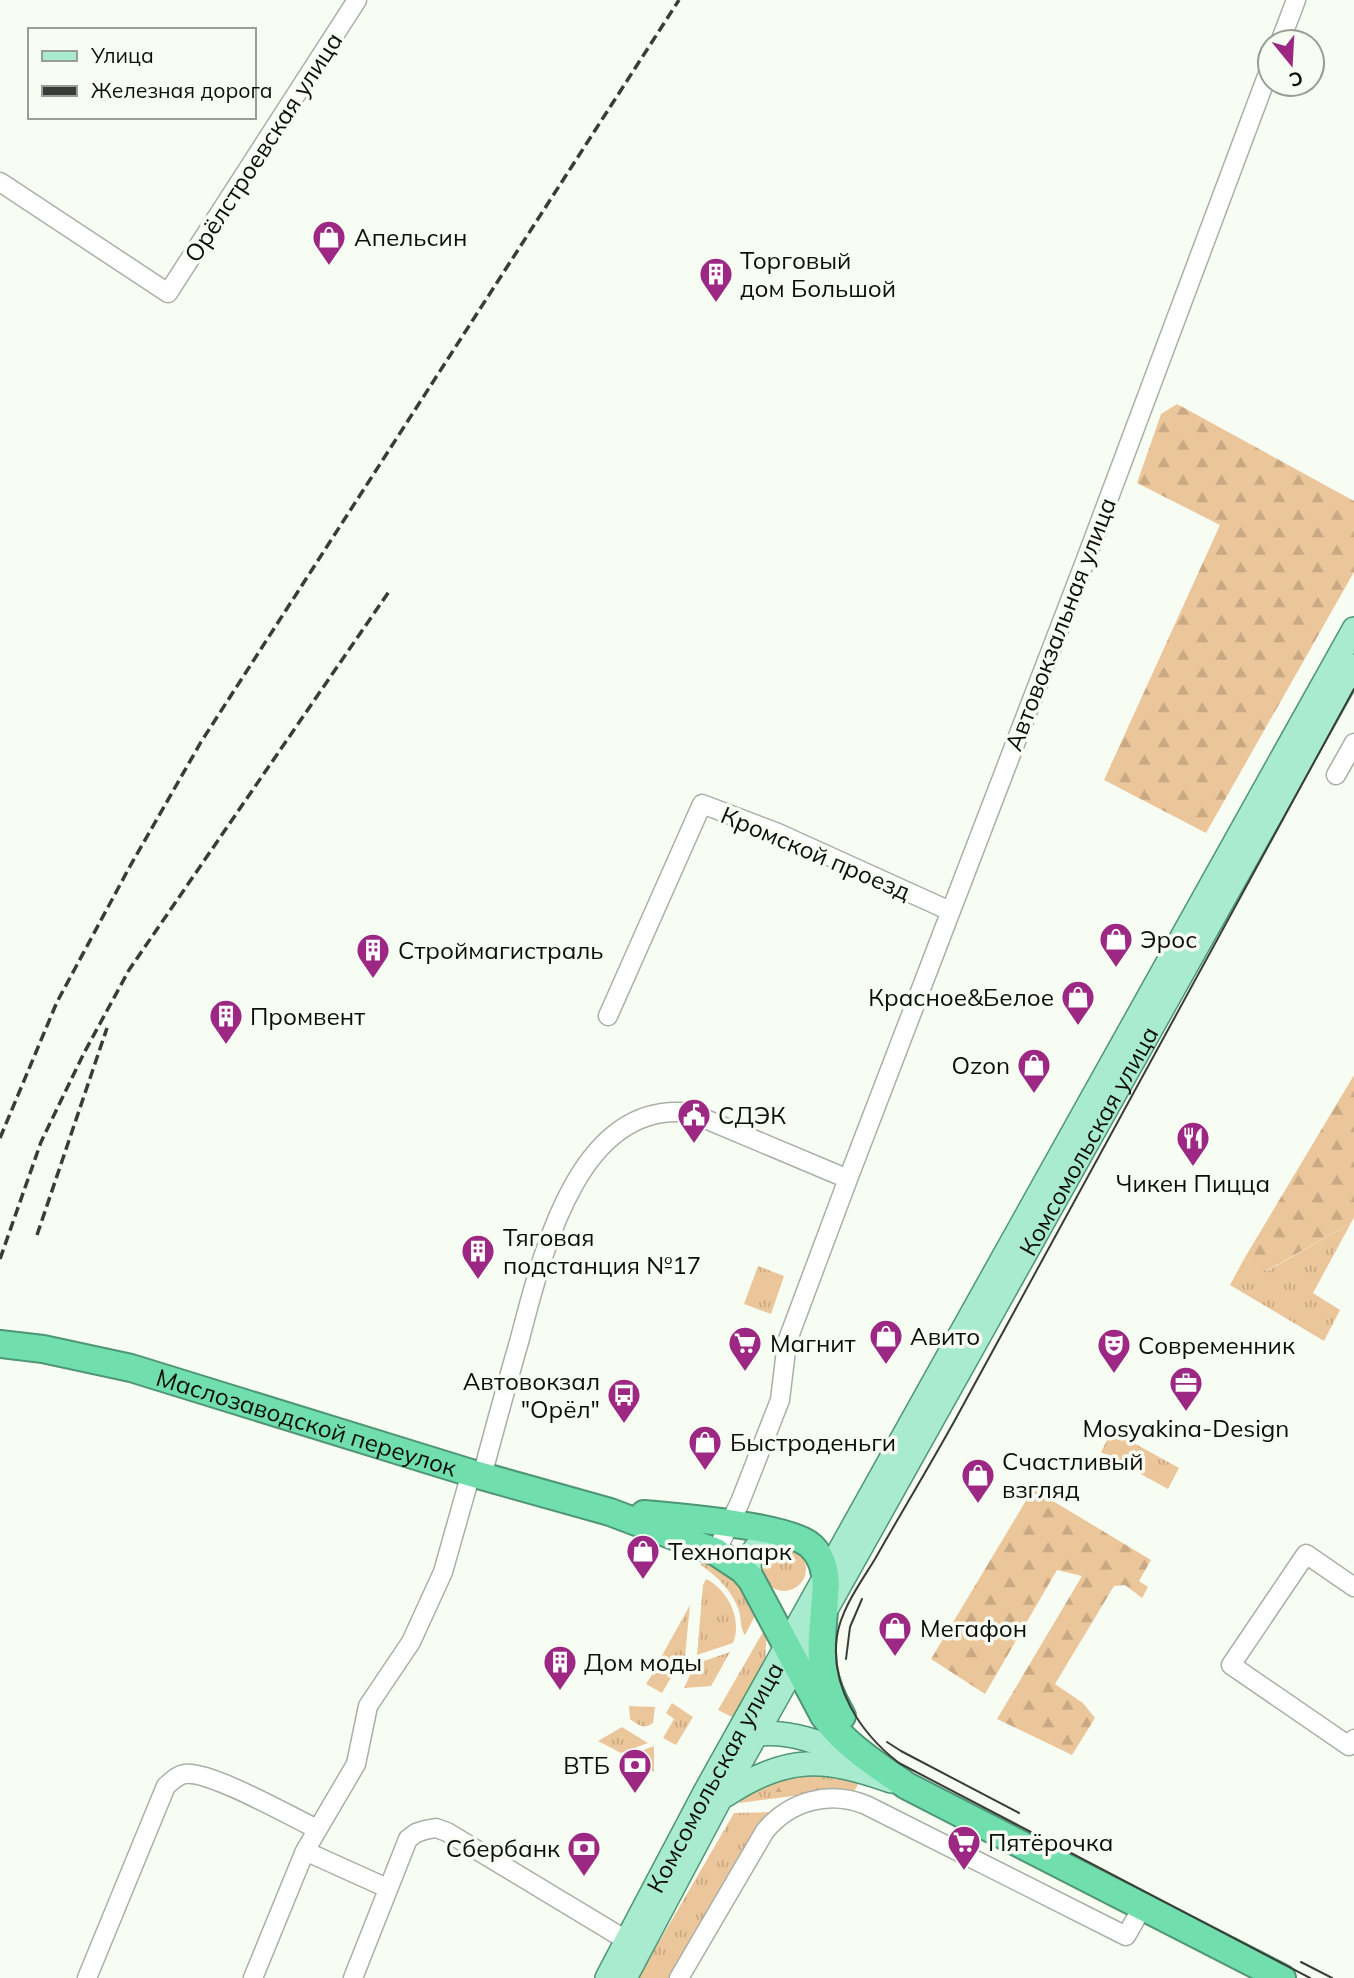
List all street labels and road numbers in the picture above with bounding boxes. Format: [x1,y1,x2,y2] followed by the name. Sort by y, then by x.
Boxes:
[177,26,349,268] street label: Орёлстроевская улица
[998,493,1122,755] street label: Автовокзальная улица
[717,799,915,907] street label: Кромской проезд
[1012,1021,1164,1261] street label: Комсомольская улица
[153,1362,460,1483] street label: Маслозаводской переулок
[640,1657,790,1897] street label: Комсомольская улица

